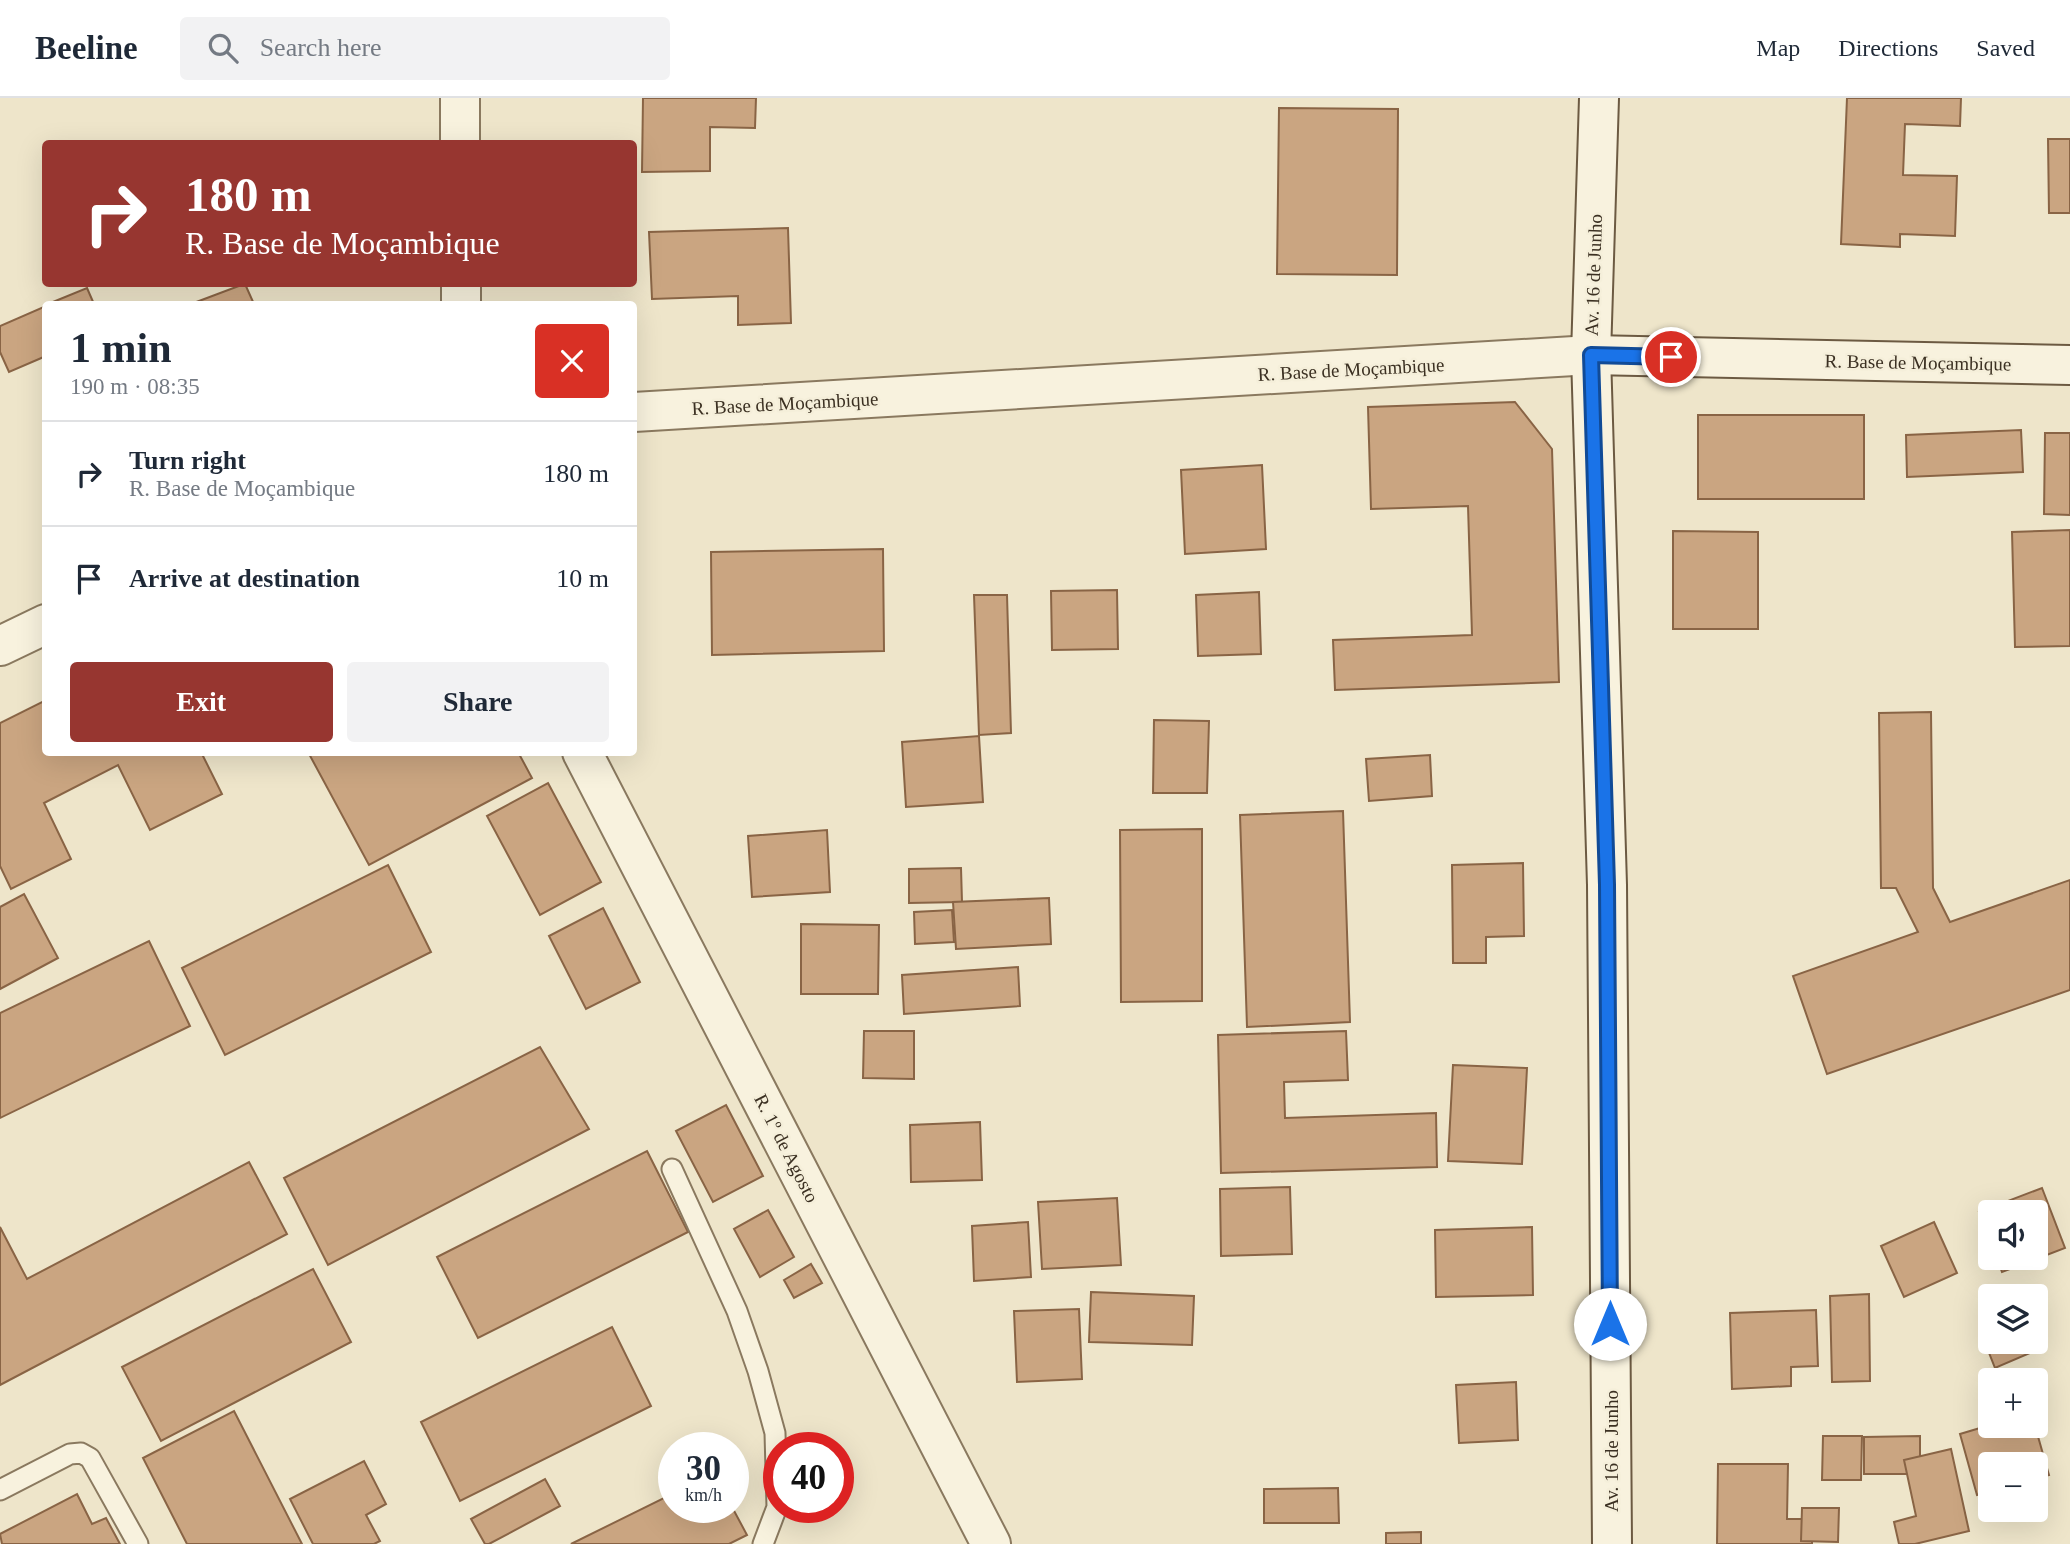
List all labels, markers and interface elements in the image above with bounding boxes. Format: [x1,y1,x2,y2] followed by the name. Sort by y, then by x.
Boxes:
[180,17,670,80] search box
[204,29,242,67] icon: search
[35,30,138,66] text: Beeline
[260,33,382,62] text: Search here
[1756,35,1800,61] text: Map
[1838,35,1938,61] text: Directions
[1976,35,2035,61] text: Saved
[185,167,312,222] text: 180 m
[70,168,161,259] icon: right
[1581,214,1606,336] street label: Av. 16 de Junho
[185,225,500,261] text: R. Base de Moçambique
[535,324,609,398] button: close
[70,325,172,371] text: 1 min
[1641,327,1701,387] pin
[1652,338,1690,376] icon: arrive
[1824,350,2012,375] street label: R. Base de Moçambique
[1257,354,1445,385] street label: R. Base de Moçambique
[70,374,200,399] text: 190 m · 08:35
[691,388,879,419] street label: R. Base de Moçambique
[129,446,246,475] text: Turn right
[70,455,108,493] icon: right
[543,459,609,488] text: 180 m
[129,476,355,501] text: R. Base de Moçambique
[70,560,108,598] icon: arrive
[129,564,360,593] text: Arrive at destination
[556,564,609,593] text: 10 m
[70,662,333,742] button: Exit
[347,662,609,742] button: Share
[750,1091,823,1206] street label: R. 1º de Agosto
[1978,1200,2048,1522] map controls
[1978,1200,2048,1270] button: sound
[1978,1284,2048,1354] button: layers
[1573,1287,1647,1361] position arrow
[1978,1368,2048,1438] button: +
[1601,1390,1622,1512] street label: Av. 16 de Junho
[763,1432,854,1523] speed limit sign: 40
[686,1449,721,1488] text: 30
[1978,1452,2048,1522] button: −
[685,1485,722,1505] text: km/h

